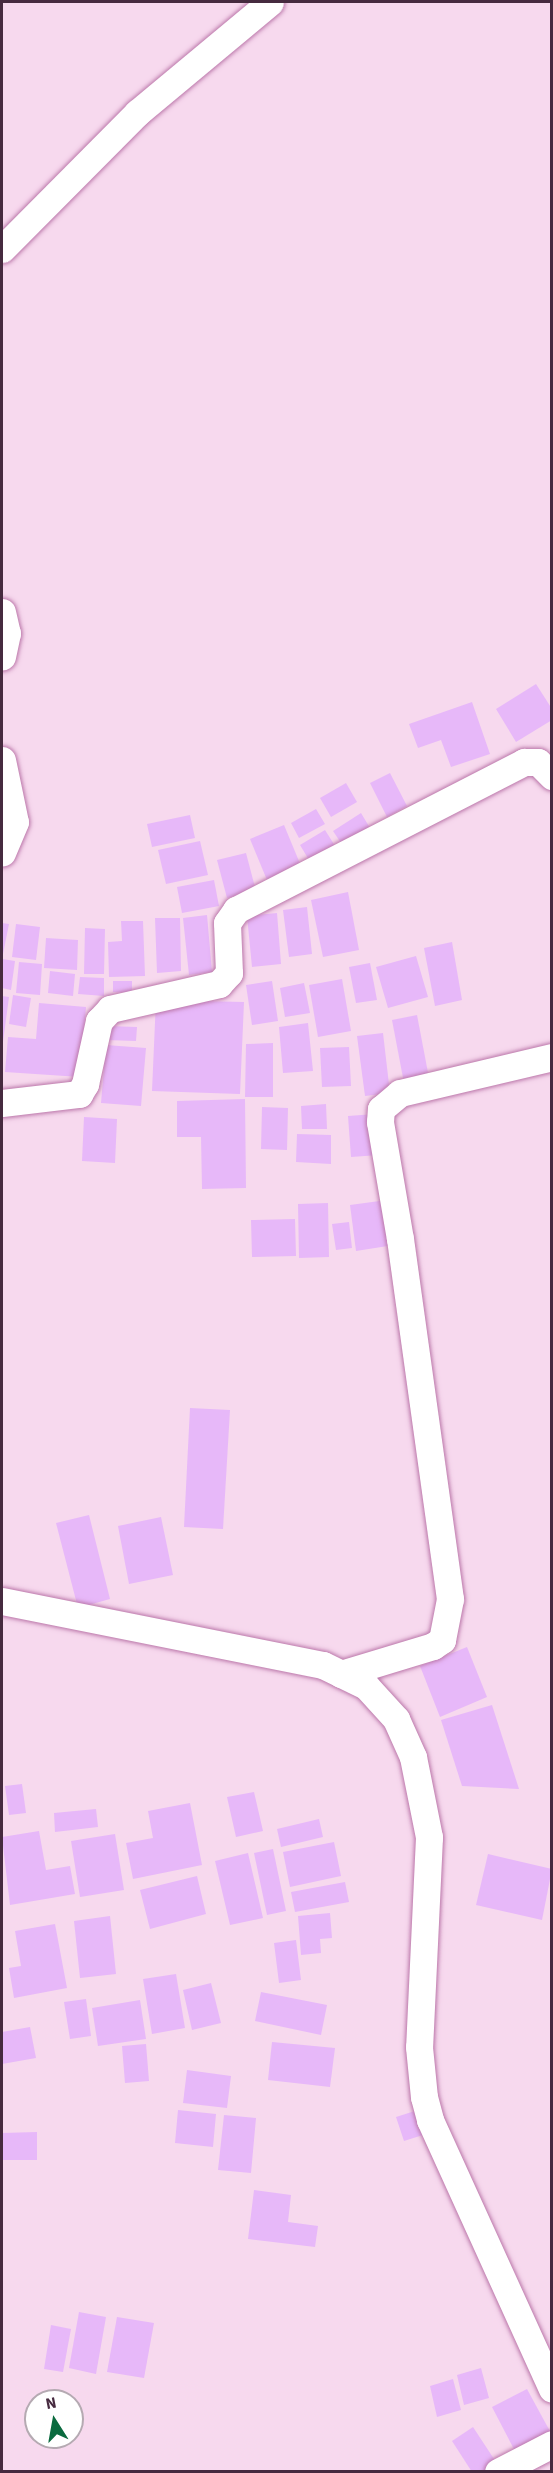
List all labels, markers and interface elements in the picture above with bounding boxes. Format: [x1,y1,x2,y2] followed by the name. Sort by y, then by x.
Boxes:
[24,2389,84,2449] north arrow
[44,2391,58,2415] text: N

